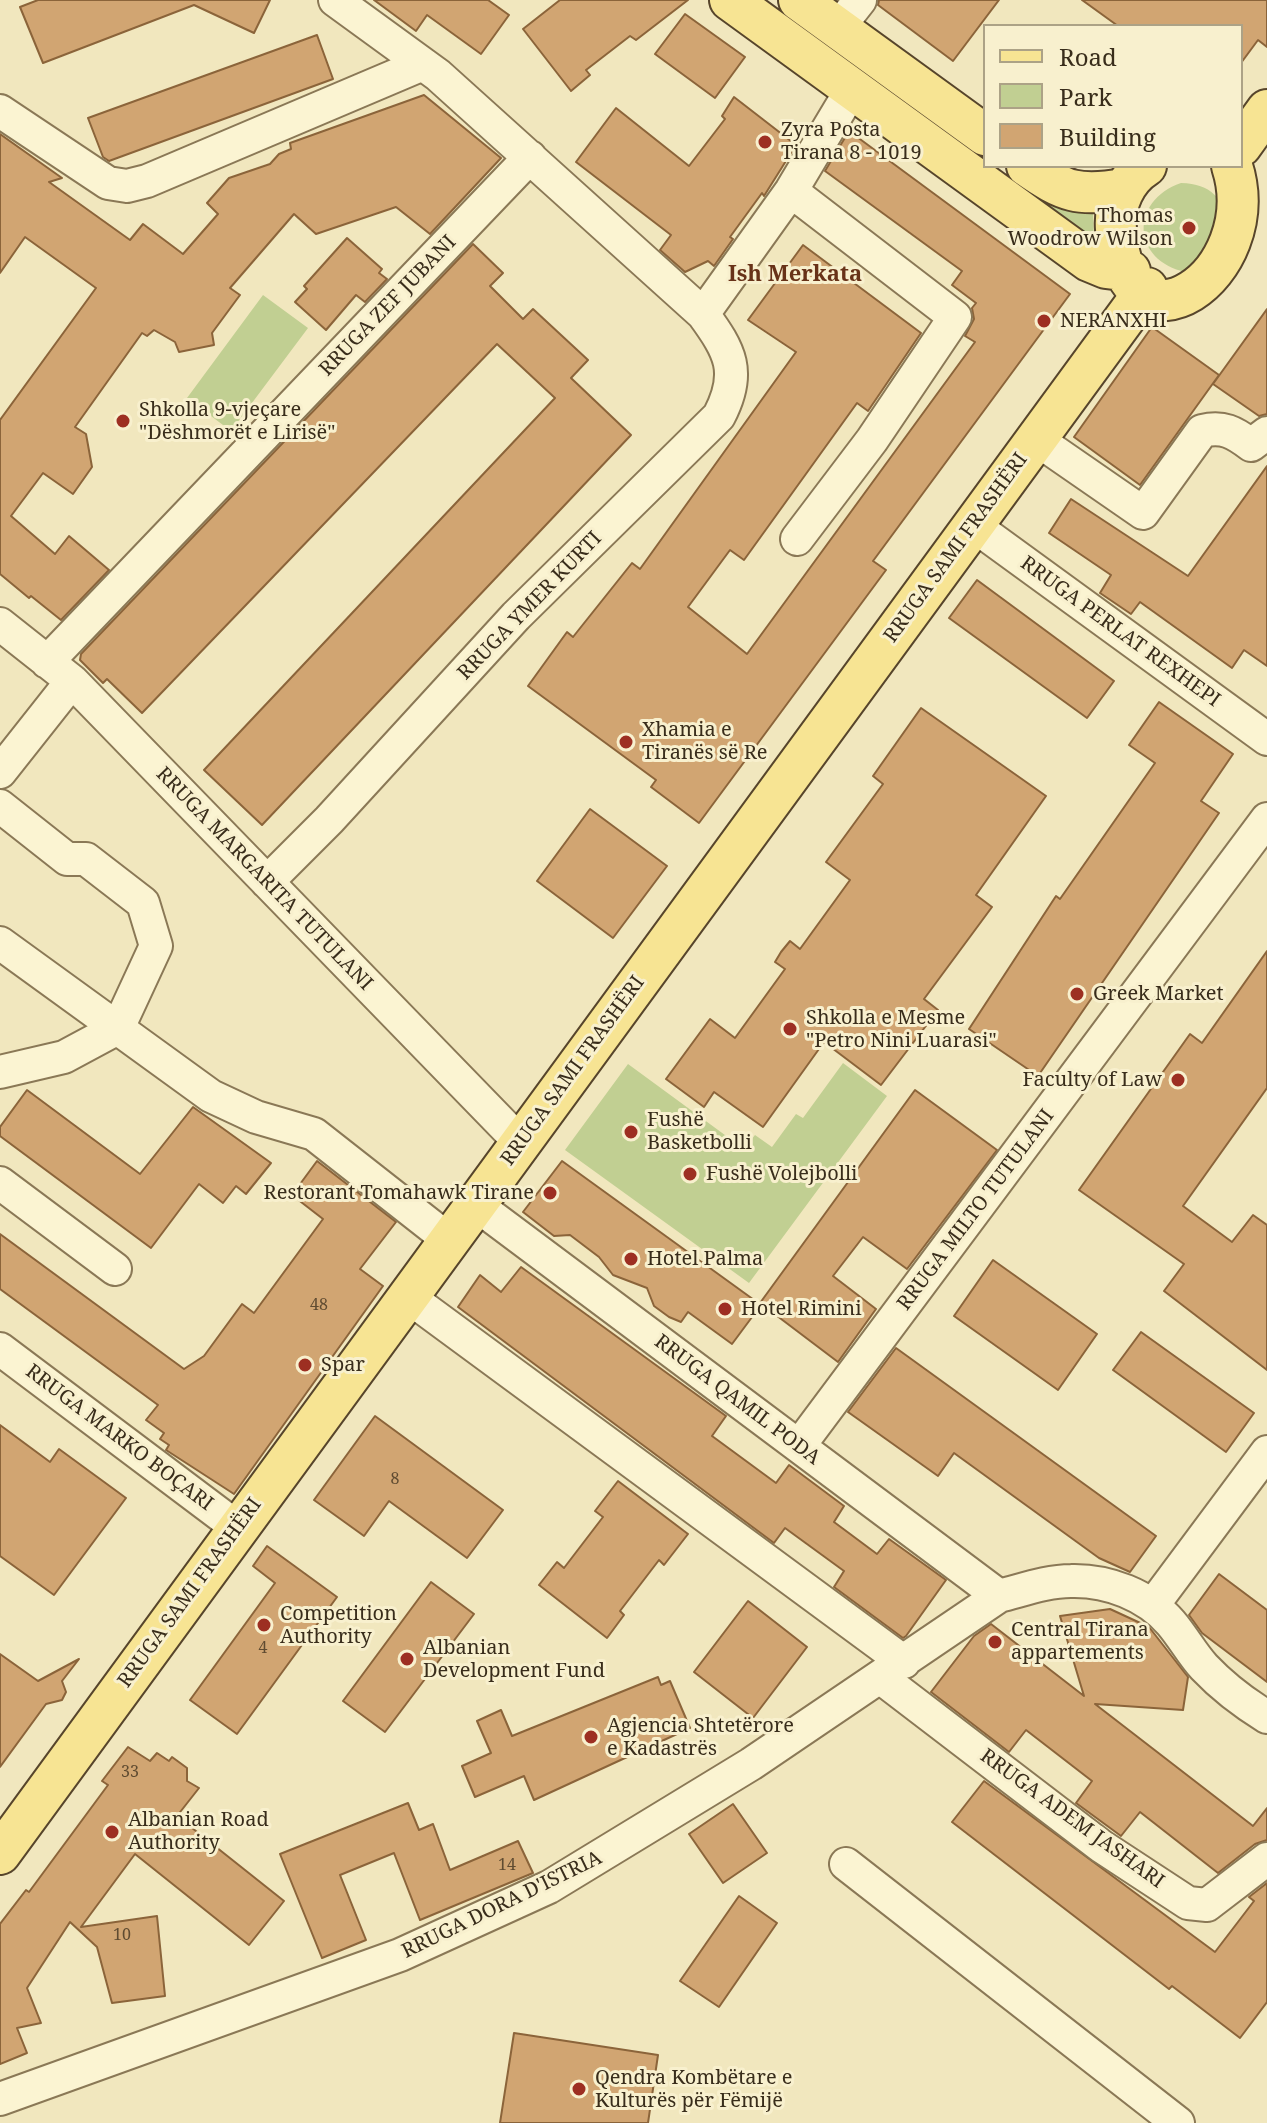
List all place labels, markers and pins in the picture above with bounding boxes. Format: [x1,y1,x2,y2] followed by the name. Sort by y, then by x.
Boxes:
[781,118,922,165] place label: Zyra Posta Tirana 8 - 1019
[756,133,774,151] marker: Zyra Posta Tirana 8 - 1019
[1008,204,1173,251] place label: Thomas Woodrow Wilson
[1180,219,1198,237] marker: Thomas Woodrow Wilson
[1060,309,1167,333] place label: NERANXHI
[1035,312,1053,330] marker: NERANXHI
[139,398,335,445] place label: Shkolla 9-vjeçare "Dëshmorët e Lirisë"
[114,412,132,430] marker: Shkolla 9-vjeçare "Dëshmorët e Lirisë"
[642,718,767,765] place label: Xhamia e Tiranës së Re
[617,733,635,751] marker: Xhamia e Tiranës së Re
[1093,982,1223,1006] place label: Greek Market
[1068,985,1086,1003] marker: Greek Market
[806,1006,997,1053] place label: Shkolla e Mesme "Petro Nini Luarasi"
[781,1020,799,1038] marker: Shkolla e Mesme "Petro Nini Luarasi"
[1022,1068,1162,1092] place label: Faculty of Law
[1169,1071,1187,1089] marker: Faculty of Law
[647,1108,752,1155] place label: Fushë Basketbolli
[622,1123,640,1141] marker: Fushë Basketbolli
[706,1162,857,1186] place label: Fushë Volejbolli
[681,1165,699,1183] marker: Fushë Volejbolli
[264,1181,534,1205] place label: Restorant Tomahawk Tirane
[541,1184,559,1202] marker: Restorant Tomahawk Tirane
[647,1247,763,1271] place label: Hotel Palma
[622,1250,640,1268] marker: Hotel Palma
[741,1297,862,1321] place label: Hotel Rimini
[716,1300,734,1318] marker: Hotel Rimini
[321,1353,365,1377] place label: Spar
[296,1356,314,1374] marker: Spar
[280,1602,397,1649] place label: Competition Authority
[255,1616,273,1634] marker: Competition Authority
[1011,1618,1149,1665] place label: Central Tirana appartements
[986,1633,1004,1651] marker: Central Tirana appartements
[423,1636,605,1683] place label: Albanian Development Fund
[398,1650,416,1668] marker: Albanian Development Fund
[607,1714,794,1761] place label: Agjencia Shtetërore e Kadastrës
[582,1728,600,1746] marker: Agjencia Shtetërore e Kadastrës
[128,1808,269,1855] place label: Albanian Road Authority
[103,1823,121,1841] marker: Albanian Road Authority
[595,2066,793,2113] place label: Qendra Kombëtare e Kulturës për Fëmijë
[570,2080,588,2098] marker: Qendra Kombëtare e Kulturës për Fëmijë

